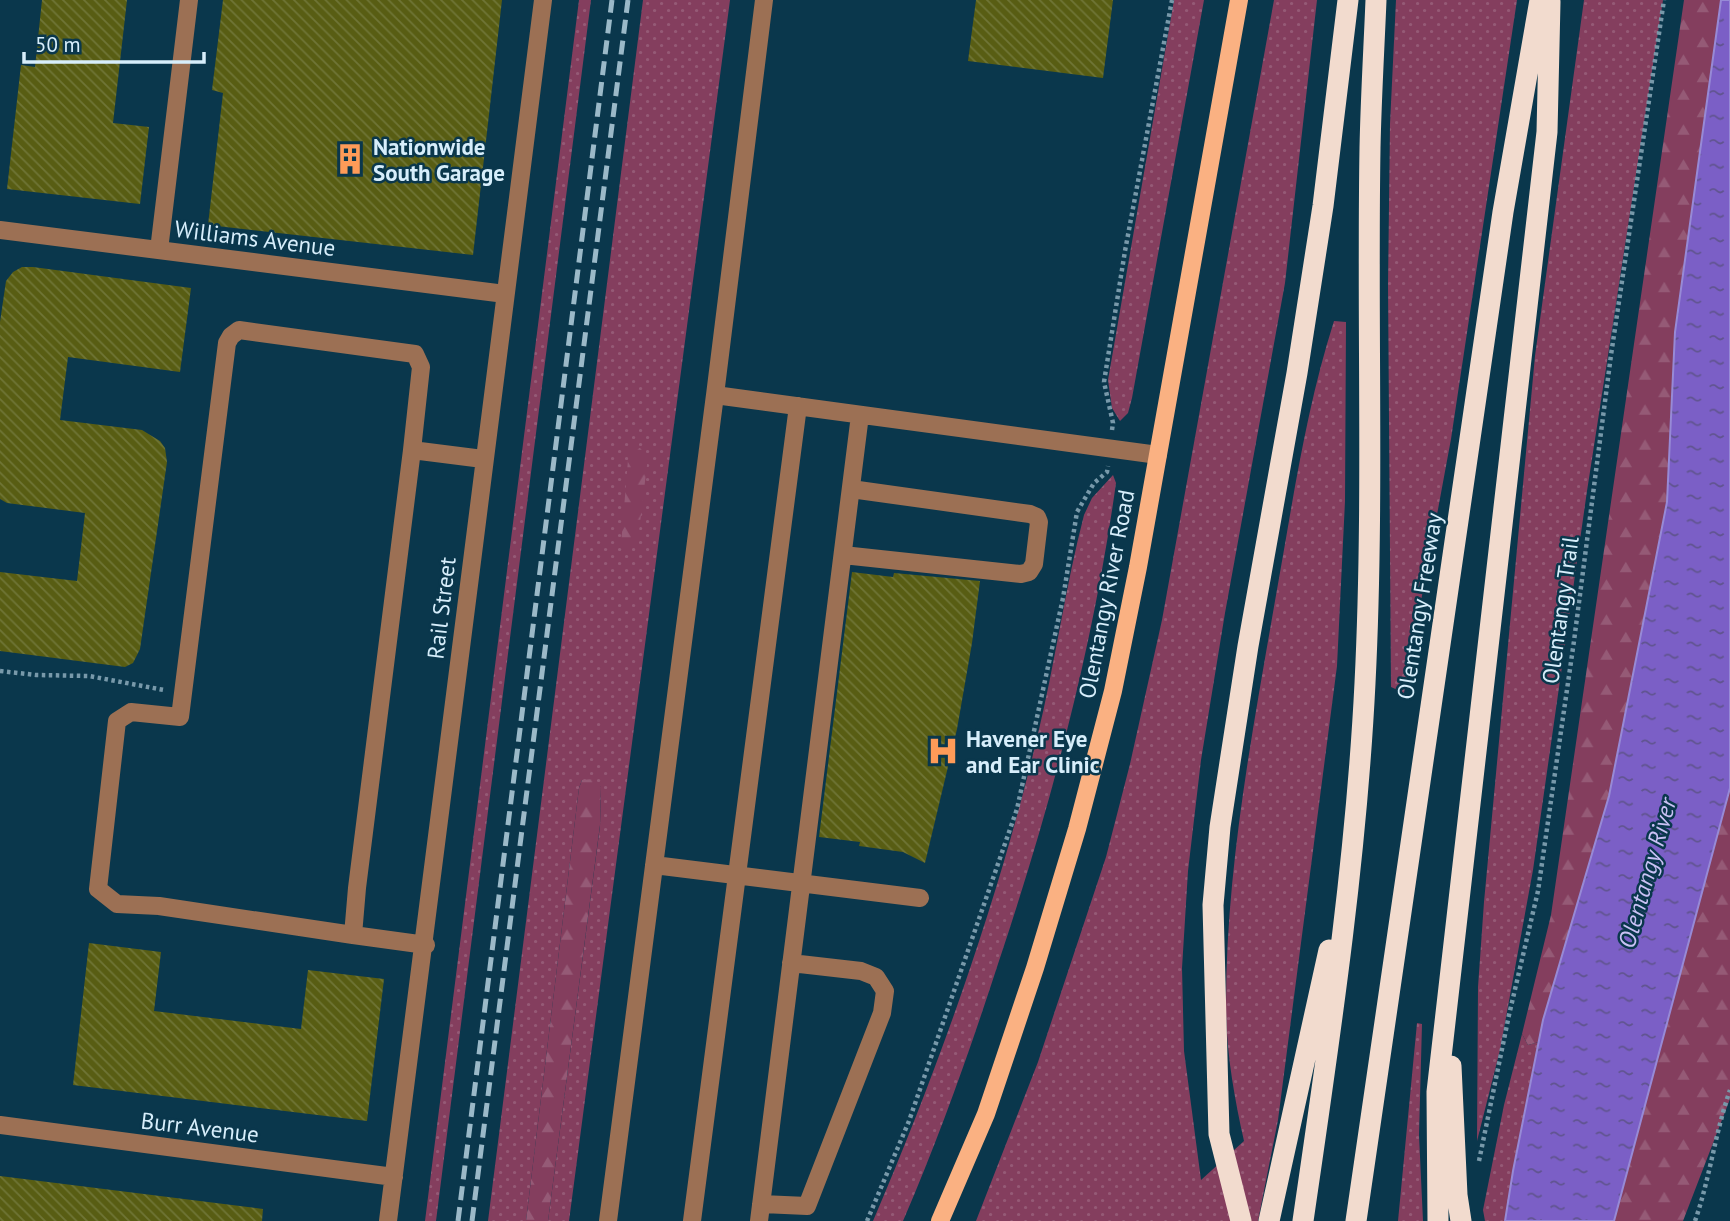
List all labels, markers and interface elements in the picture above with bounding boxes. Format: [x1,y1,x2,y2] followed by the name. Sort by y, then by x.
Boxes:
[24,21,205,65] scale bar
[35,31,81,58] text: 50 m
[373,132,505,187] place label: Nationwide South Garage
[333,142,367,176] building icon: Nationwide South Garage
[173,214,337,262] street label: Williams Avenue
[1072,487,1140,701] street label: Olentangy River Road
[1390,510,1448,701] street label: Olentangy Freeway
[1535,534,1585,686] street label: Olentangy Trail
[420,555,462,661] street label: Rail Street
[966,724,1100,779] place label: Havener Eye and Ear Clinic
[926,734,960,768] hospital icon: Havener Eye and Ear Clinic
[1611,792,1684,952] water label: Olentangy River
[139,1105,261,1149] street label: Burr Avenue

